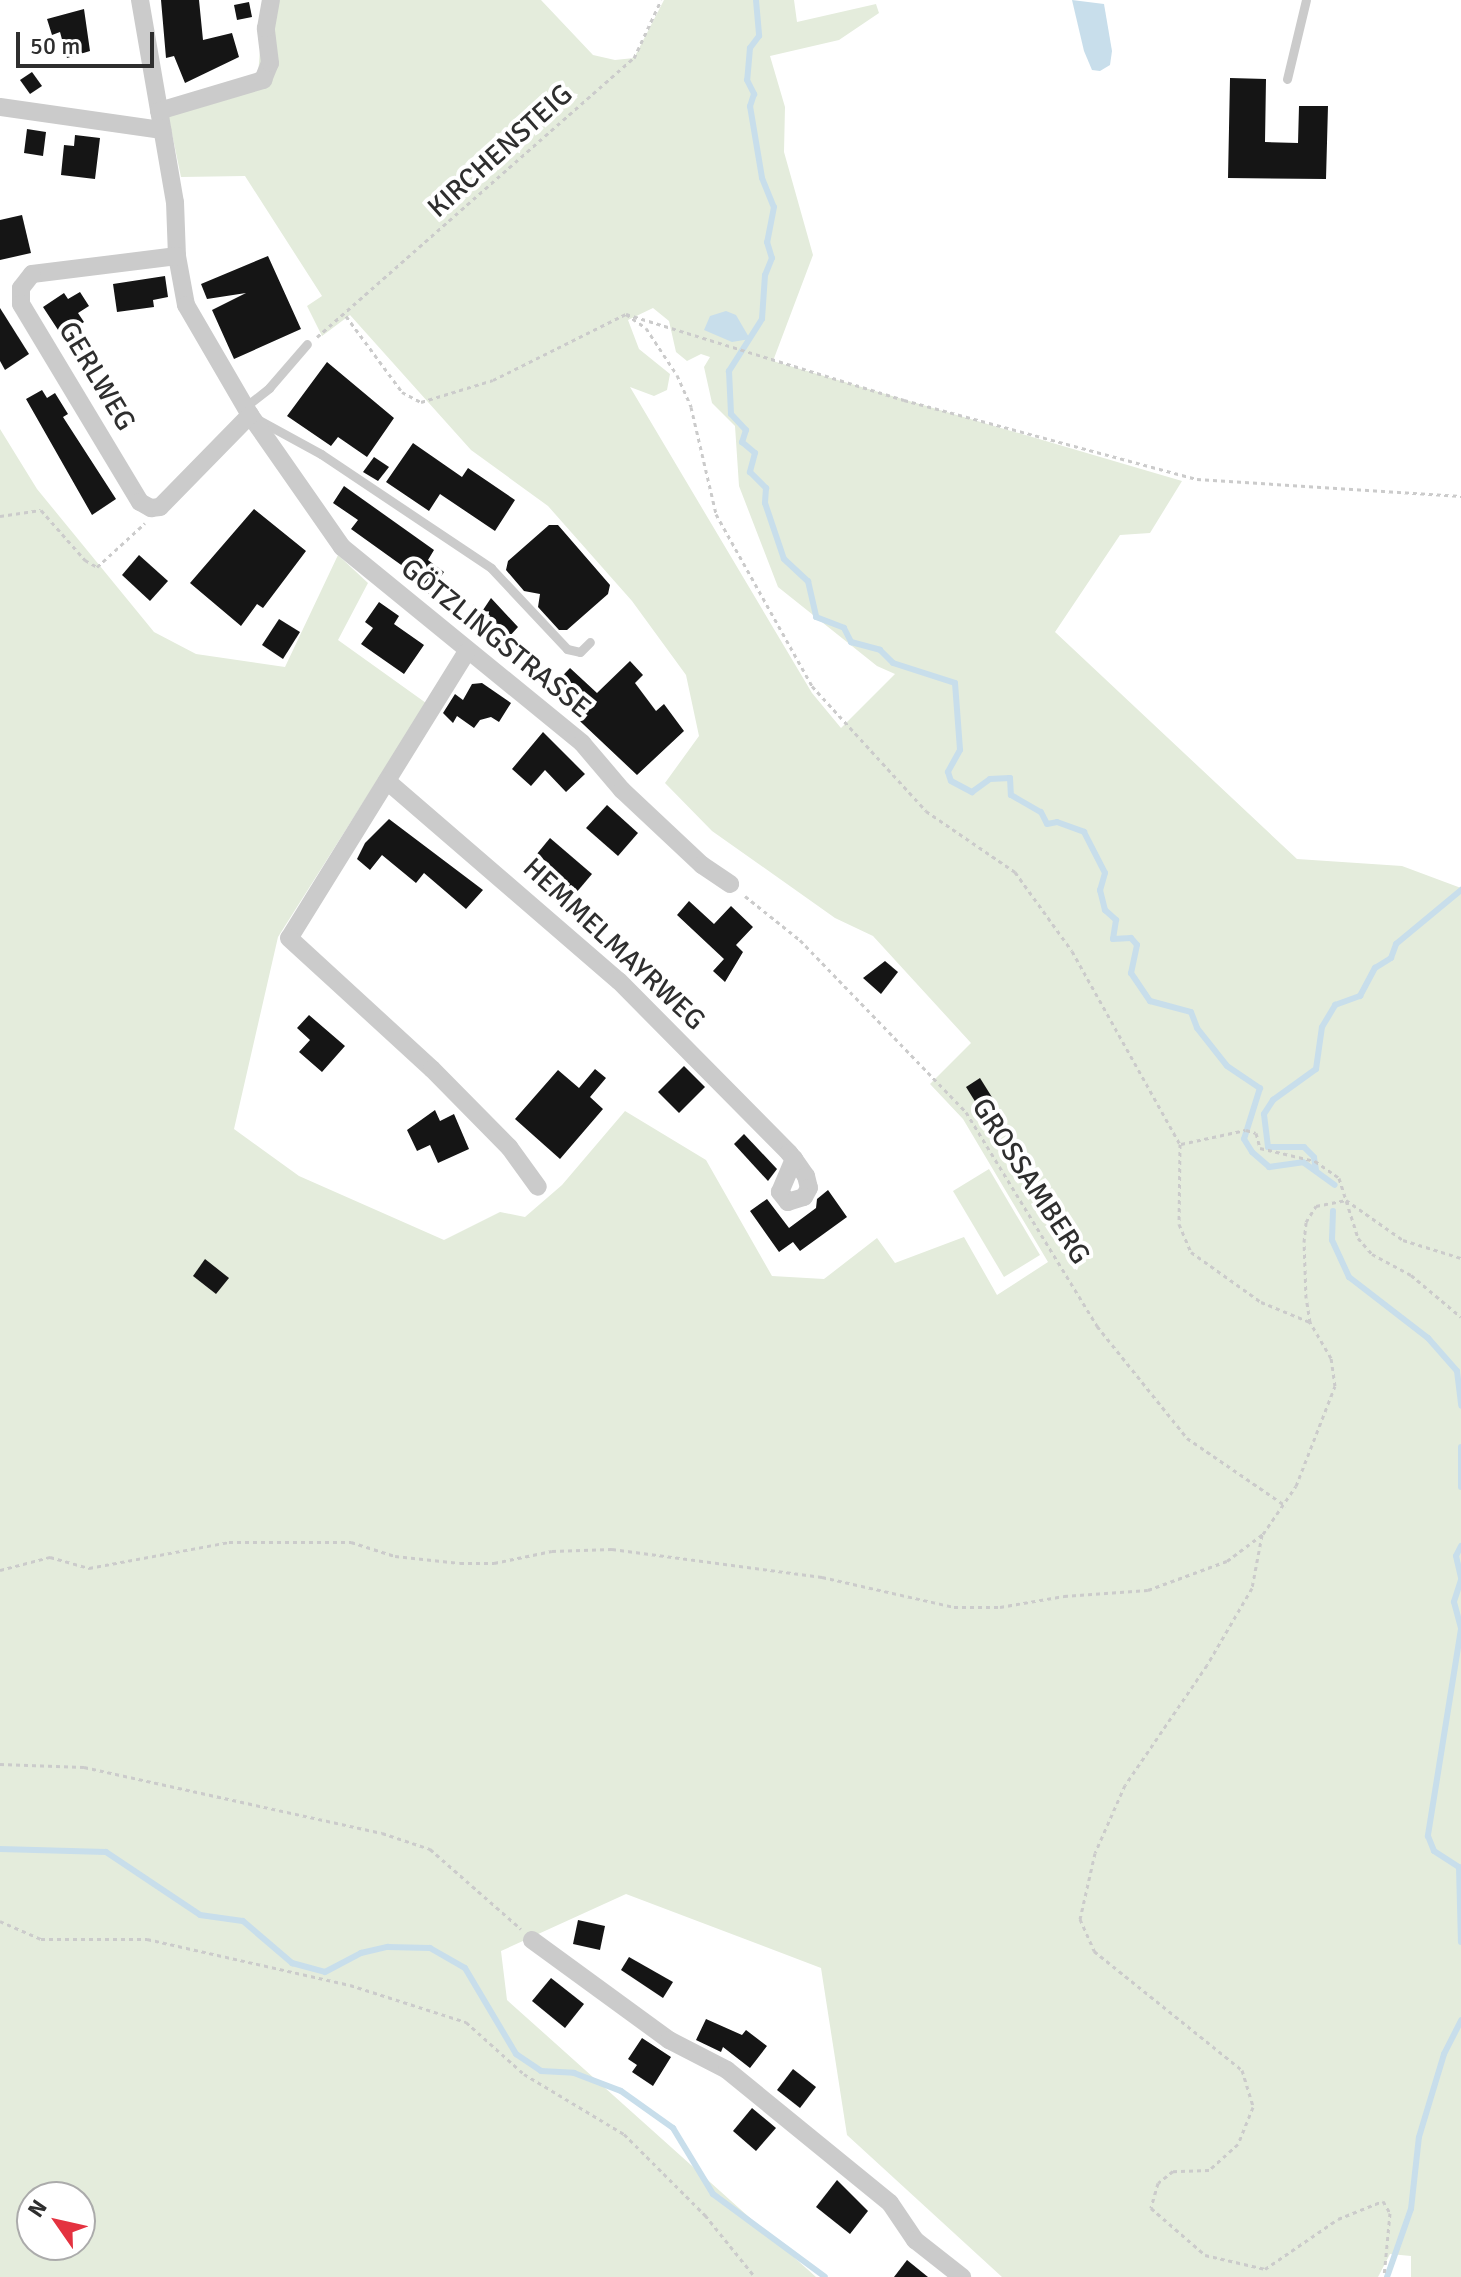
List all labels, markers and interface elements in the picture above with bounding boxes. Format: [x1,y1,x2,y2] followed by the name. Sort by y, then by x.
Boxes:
[20,16,158,66] scale bar
[30,31,80,61] text: 50 m
[421,77,579,225] street label: KIRCHENSTEIG
[51,315,143,437] street label: GERLWEG
[394,551,598,725] street label: GÖTZLINGSTRASSE
[516,851,712,1037] street label: HEMMELMAYRWEG
[965,1092,1097,1270] street label: GROSSAMBERG
[16,2181,96,2261] north arrow
[22,2195,53,2222] text: N

